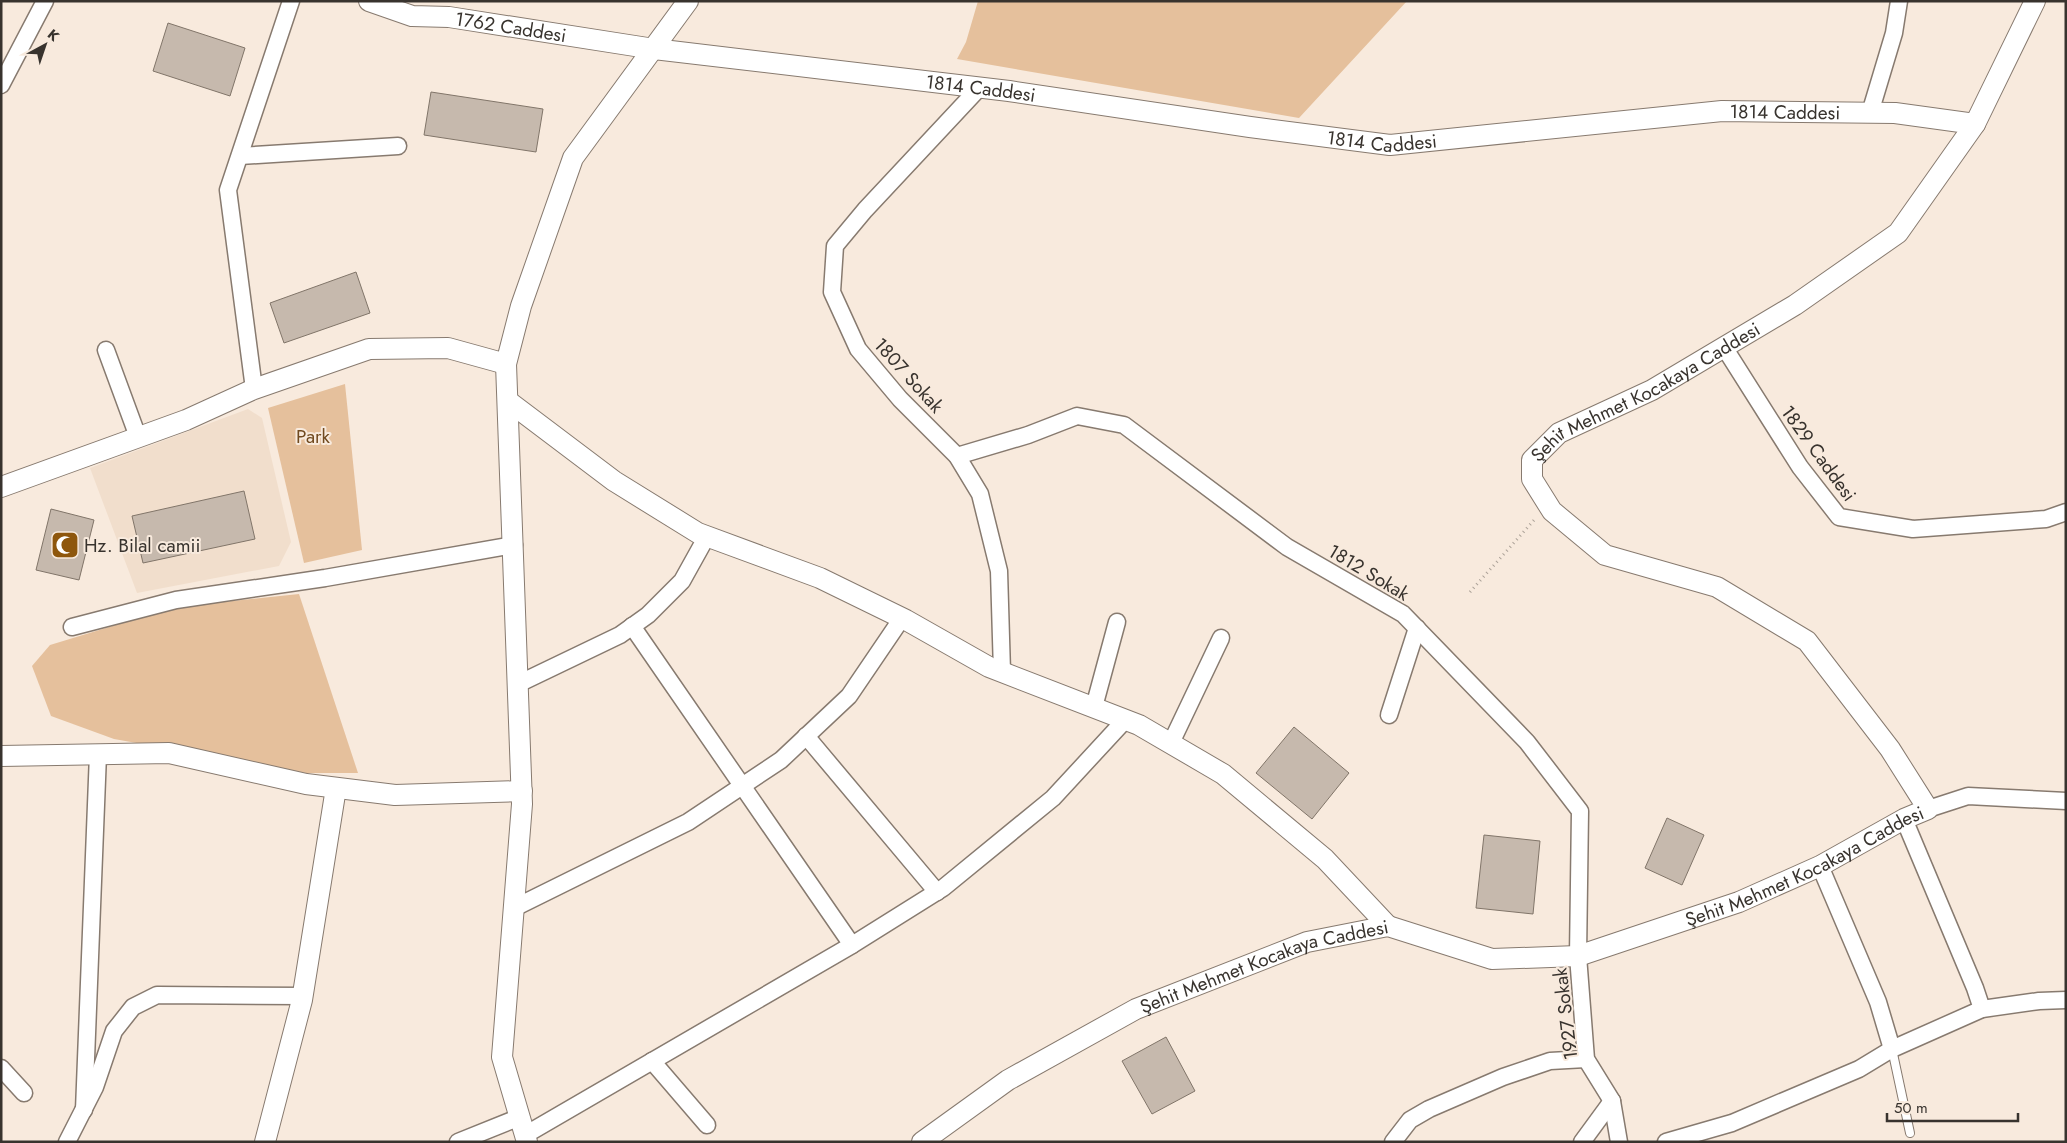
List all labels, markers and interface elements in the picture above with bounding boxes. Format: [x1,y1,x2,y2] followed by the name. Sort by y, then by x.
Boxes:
[453,5,568,49] street label: 1762 Caddesi
[20,20,70,70] north arrow
[43,24,64,46] text: K
[924,68,1037,109] street label: 1814 Caddesi
[1729,98,1840,126] street label: 1814 Caddesi
[1325,124,1438,159] street label: 1814 Caddesi
[1525,316,1765,468] street label: Şehit Mehmet Kocakaya Caddesi
[868,332,950,419] street label: 1807 Sokak
[1775,400,1863,507] street label: 1829 Caddesi
[296,423,331,450] park label: Park
[50,530,80,560] mosque icon: Hz. Bilal camii
[84,532,200,559] place label: Hz. Bilal camii
[1323,538,1415,608] street label: 1812 Sokak
[1682,799,1928,933] street label: Şehit Mehmet Kocakaya Caddesi
[1136,913,1391,1020] street label: Şehit Mehmet Kocakaya Caddesi
[1546,966,1585,1062] street label: 1927 Sokak
[1887,1090,2018,1122] scale bar
[1894,1097,1928,1119] text: 50 m

